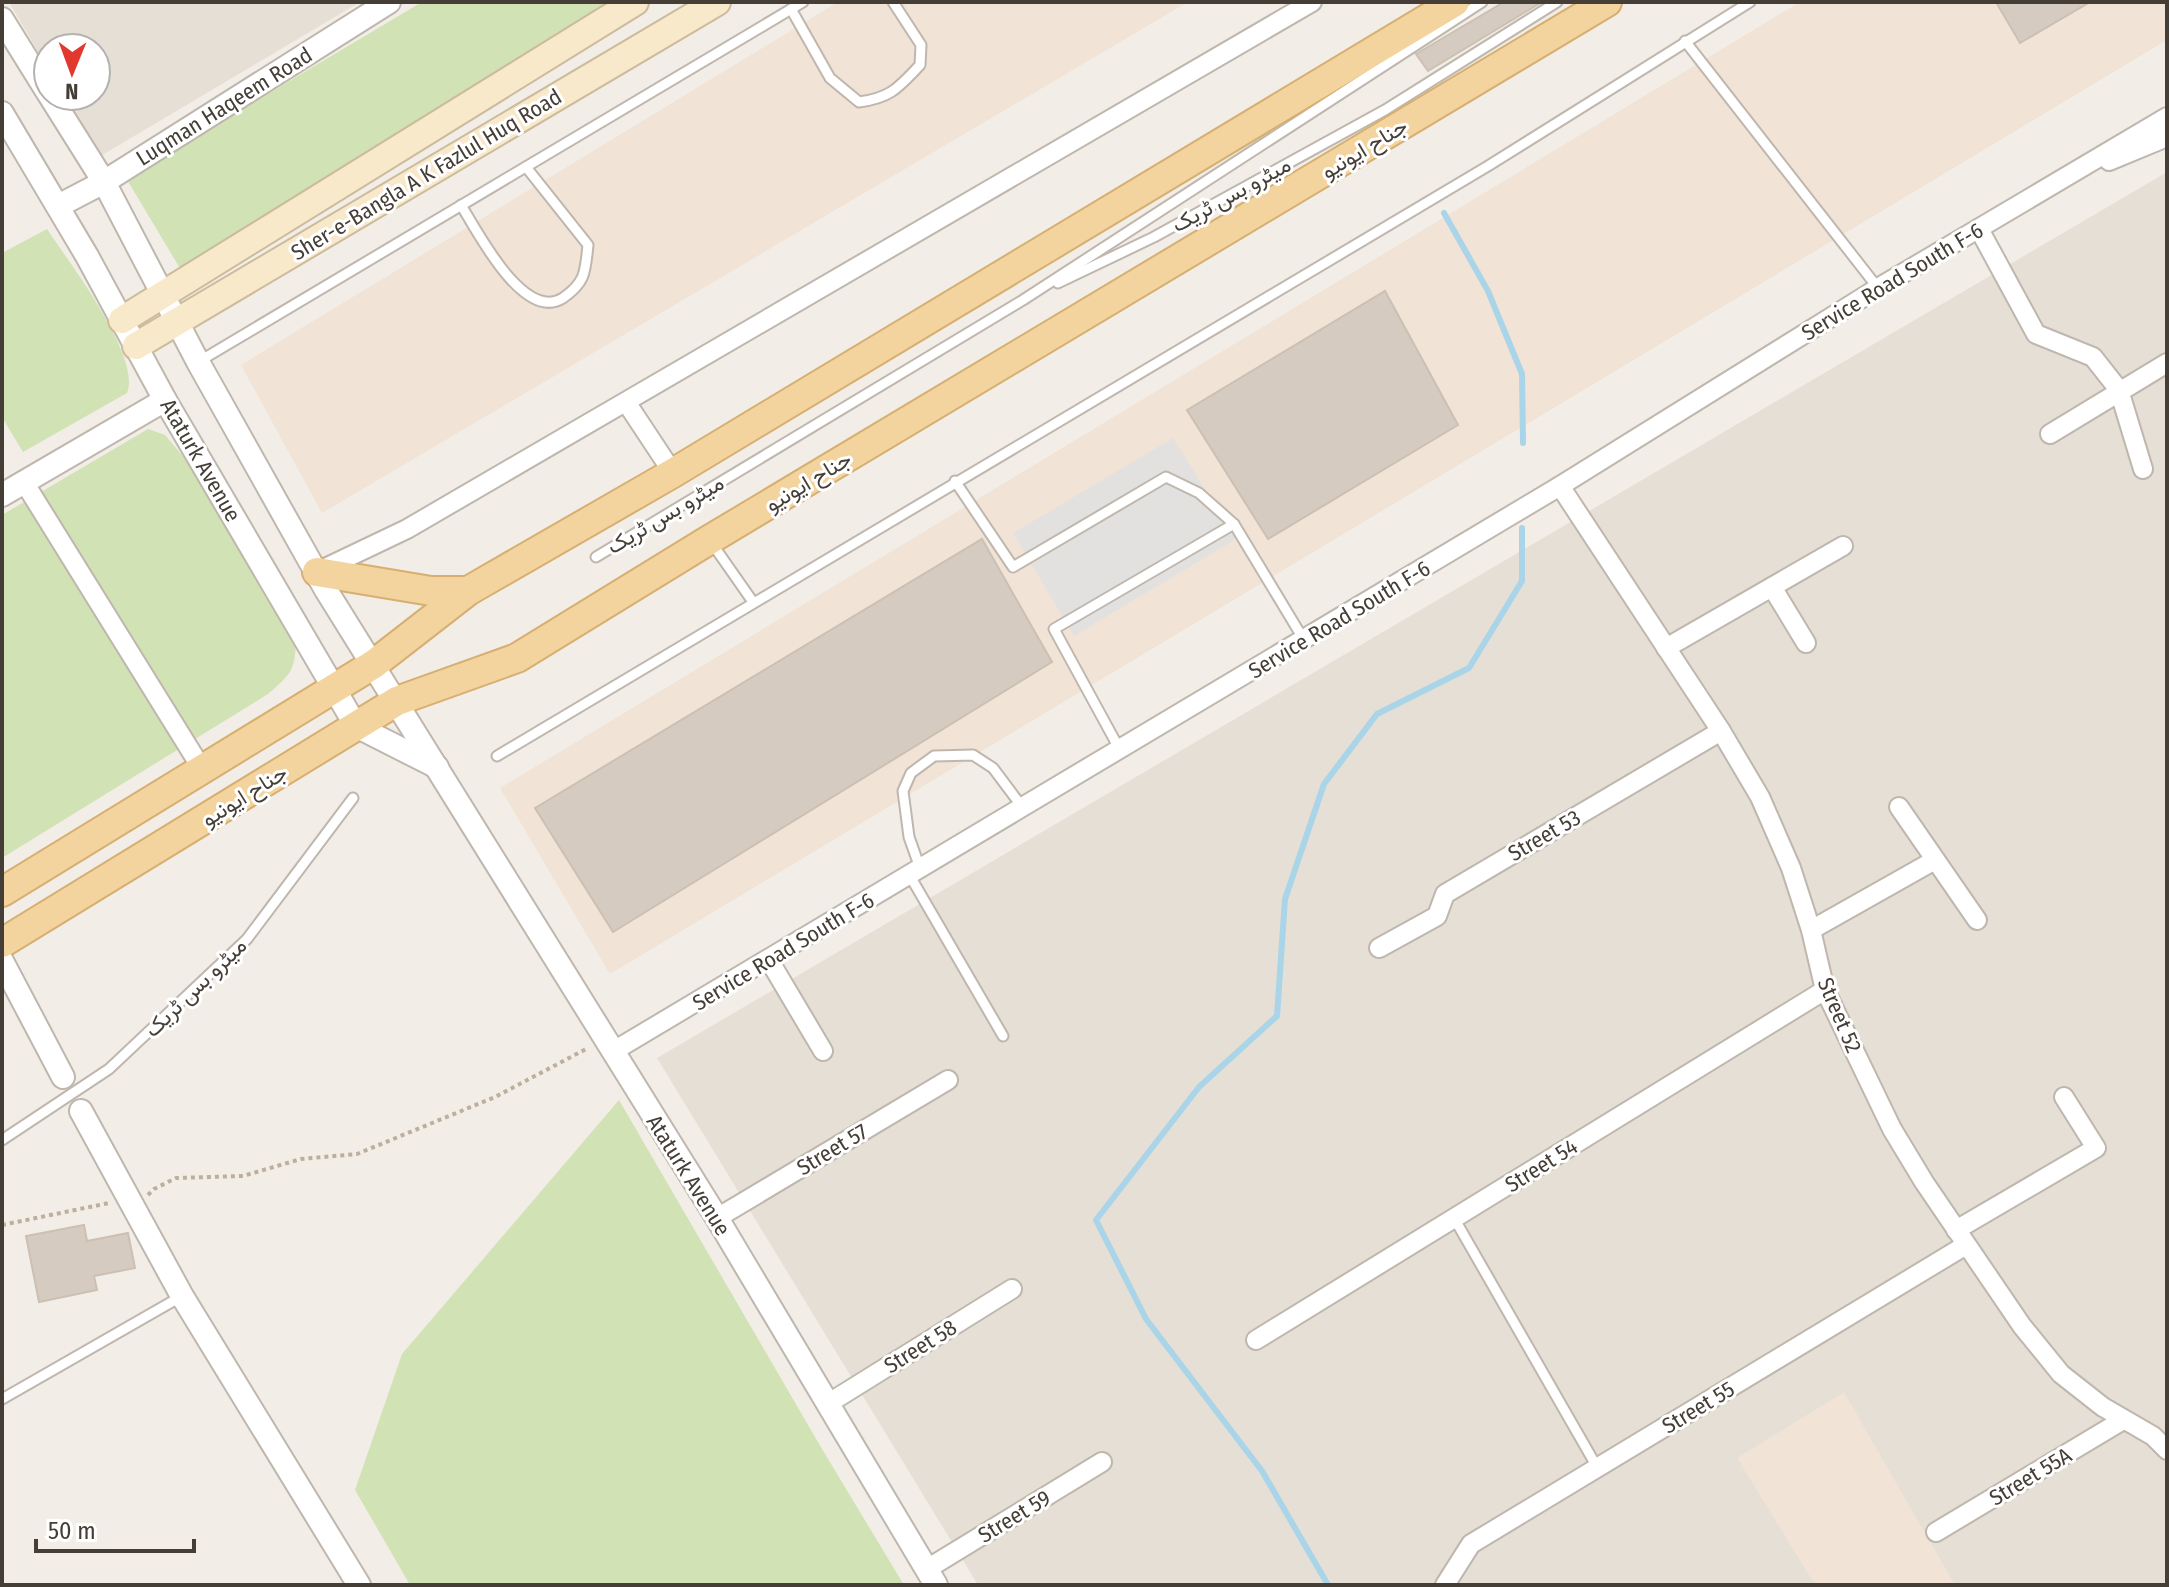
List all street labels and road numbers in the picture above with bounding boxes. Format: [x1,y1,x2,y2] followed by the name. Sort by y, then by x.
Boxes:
[131,41,317,172] street label: Luqman Haqeem Road
[286,83,566,266] street label: Sher-e-Bangla A K Fazlul Huq Road
[1316,112,1413,186] street label: جناح ایونیو
[1167,151,1295,238] street label: میٹرو بس ٹریک
[1797,217,1988,346] street label: Service Road South F-6
[155,394,247,526] street label: Ataturk Avenue
[760,445,857,519] street label: جناح ایونیو
[602,469,729,560] street label: میٹرو بس ٹریک
[1244,555,1435,684] street label: Service Road South F-6
[196,759,293,833] street label: جناح ایونیو
[1503,804,1585,867] street label: Street 53
[688,887,879,1016] street label: Service Road South F-6
[139,932,252,1043] street label: میٹرو بس ٹریک
[1812,974,1867,1057] street label: Street 52
[641,1110,736,1241] street label: Ataturk Avenue
[792,1118,873,1181] street label: Street 57
[1500,1133,1583,1198] street label: Street 54
[879,1314,961,1379] street label: Street 58
[1657,1375,1739,1439] street label: Street 55
[1984,1441,2077,1511] street label: Street 55A
[973,1484,1055,1549] street label: Street 59

